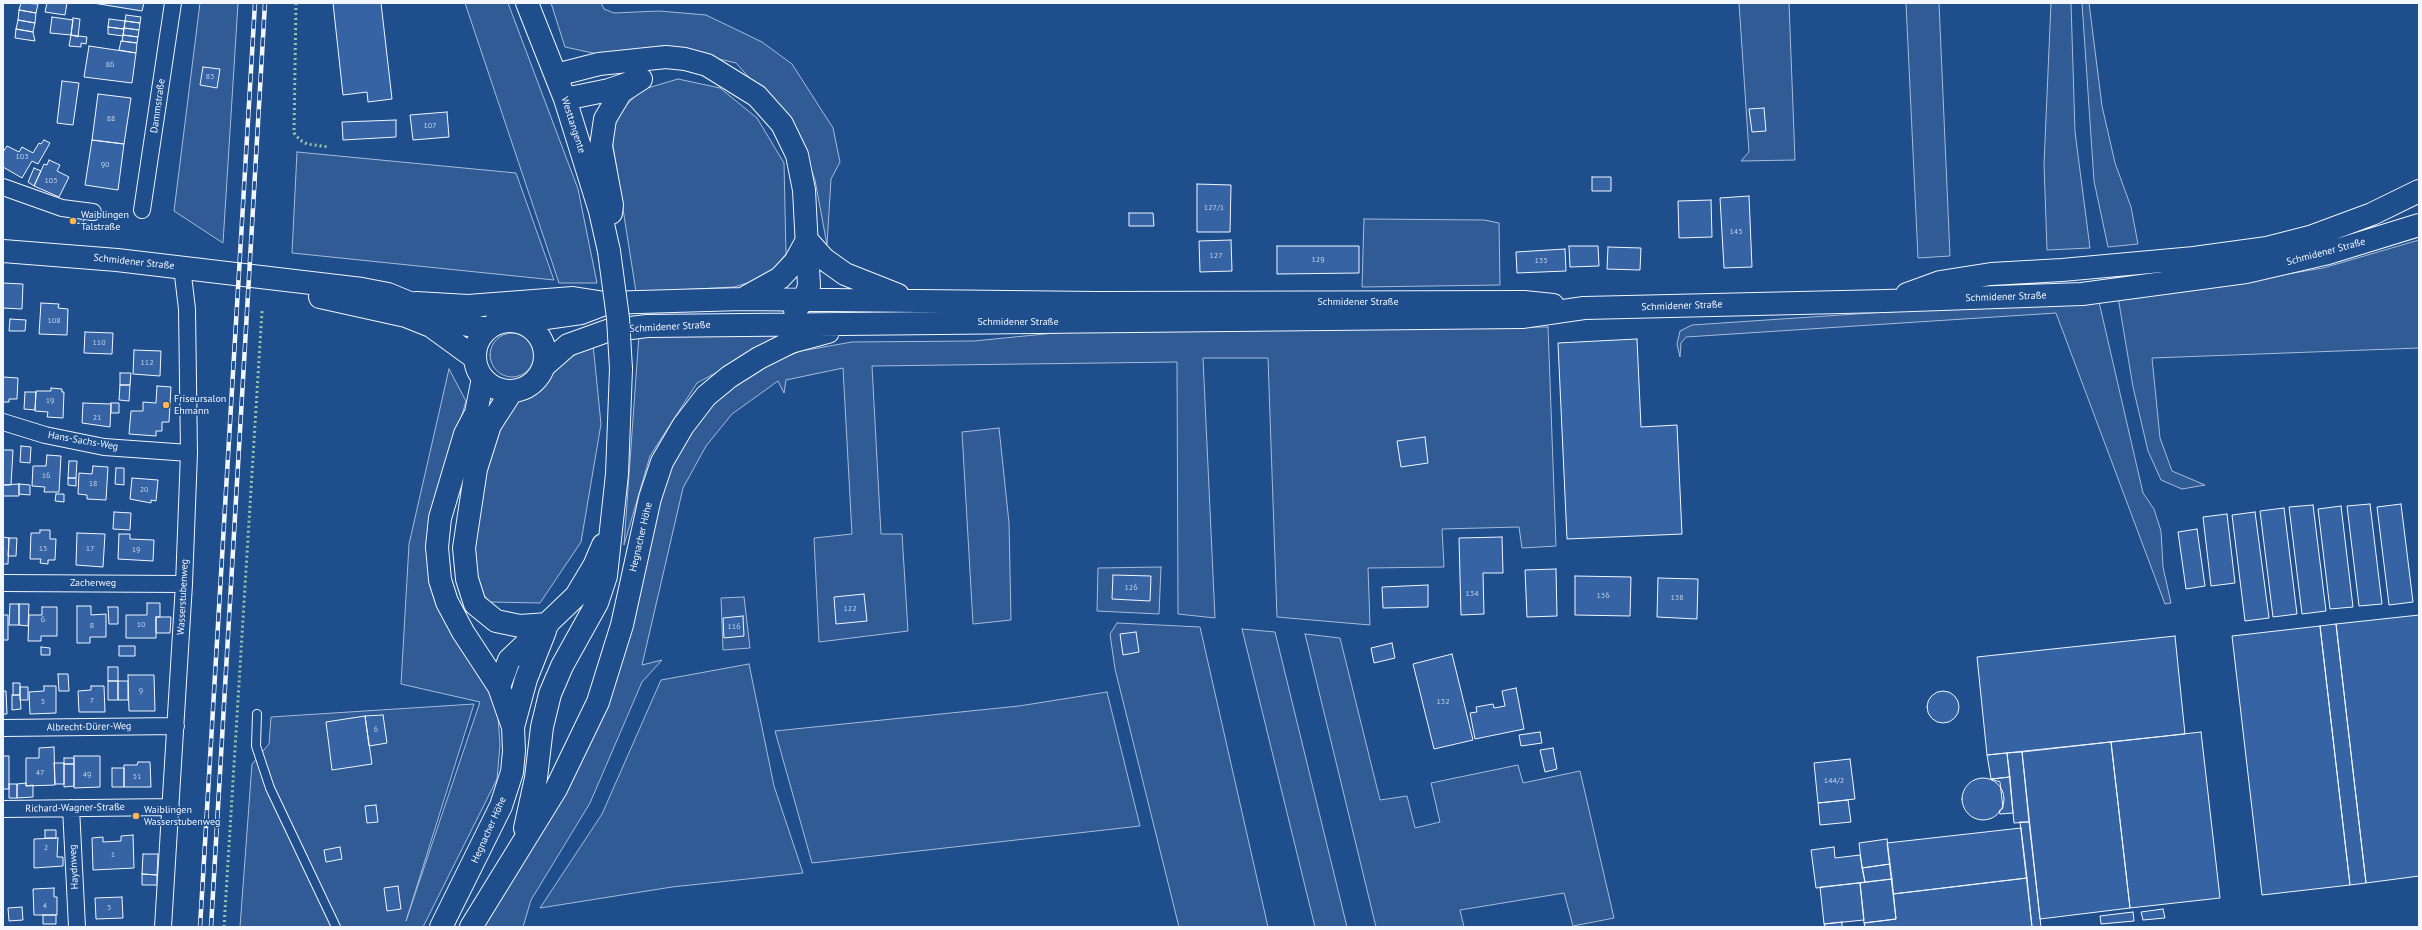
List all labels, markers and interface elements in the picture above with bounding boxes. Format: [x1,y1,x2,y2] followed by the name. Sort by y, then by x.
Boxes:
[106,60,114,70] house number: 86
[206,72,214,82] house number: 83
[148,78,168,134] street label: Dammstraße
[558,95,588,155] street label: Westtangente
[107,114,115,124] house number: 88
[423,121,437,131] house number: 107
[15,152,29,162] house number: 103
[101,160,109,170] house number: 90
[44,176,58,186] house number: 105
[1204,203,1224,213] house number: 127/1
[81,209,129,232] place label: Waiblingen Talstraße
[68,216,78,226] marker: Waiblingen Talstraße
[1729,227,1743,237] house number: 145
[2285,236,2367,268] street label: Schmidener Straße
[1209,251,1223,261] house number: 127
[93,252,175,272] street label: Schmidener Straße
[1311,255,1325,265] house number: 129
[1534,256,1548,266] house number: 135
[1965,290,2047,304] street label: Schmidener Straße
[1317,296,1399,308] street label: Schmidener Straße
[1641,299,1723,313] street label: Schmidener Straße
[47,316,61,326] house number: 108
[977,316,1059,328] street label: Schmidener Straße
[629,319,711,335] street label: Schmidener Straße
[92,338,106,348] house number: 110
[140,358,154,368] house number: 112
[174,393,226,416] place label: Friseursalon Ehmann
[46,396,54,406] house number: 19
[161,400,171,410] marker: Friseursalon Ehmann
[93,413,101,423] house number: 21
[47,429,119,453] street label: Hans-Sachs-Weg
[42,471,50,481] house number: 16
[89,479,97,489] house number: 18
[140,485,148,495] house number: 20
[627,501,655,573] street label: Hegnacher Höhe
[39,544,47,554] house number: 15
[86,544,94,554] house number: 17
[132,545,140,555] house number: 19
[175,559,191,635] street label: Wasserstubenweg
[70,577,116,589] street label: Zacherweg
[1124,583,1138,593] house number: 126
[1465,589,1479,599] house number: 134
[1596,591,1610,601] house number: 136
[1670,593,1684,603] house number: 138
[843,604,857,614] house number: 122
[41,615,45,625] house number: 6
[137,620,145,630] house number: 10
[90,621,94,631] house number: 8
[727,622,741,632] house number: 116
[139,686,143,696] house number: 9
[90,696,94,706] house number: 7
[41,697,45,707] house number: 5
[1436,697,1450,707] house number: 132
[47,720,131,734] street label: Albrecht-Dürer-Weg
[374,725,378,735] house number: 6
[36,768,44,778] house number: 47
[83,770,91,780] house number: 49
[133,772,141,782] house number: 51
[1824,776,1844,786] house number: 144/2
[469,795,509,865] street label: Hegnacher Höhe
[25,801,125,815] street label: Richard-Wagner-Straße
[144,804,220,828] place label: Waiblingen Wasserstubenweg
[131,811,141,821] marker: Waiblingen Wasserstubenweg
[44,843,48,853] house number: 2
[67,844,81,890] street label: Haydnweg
[111,850,115,860] house number: 1
[43,901,47,911] house number: 4
[107,903,111,913] house number: 3

